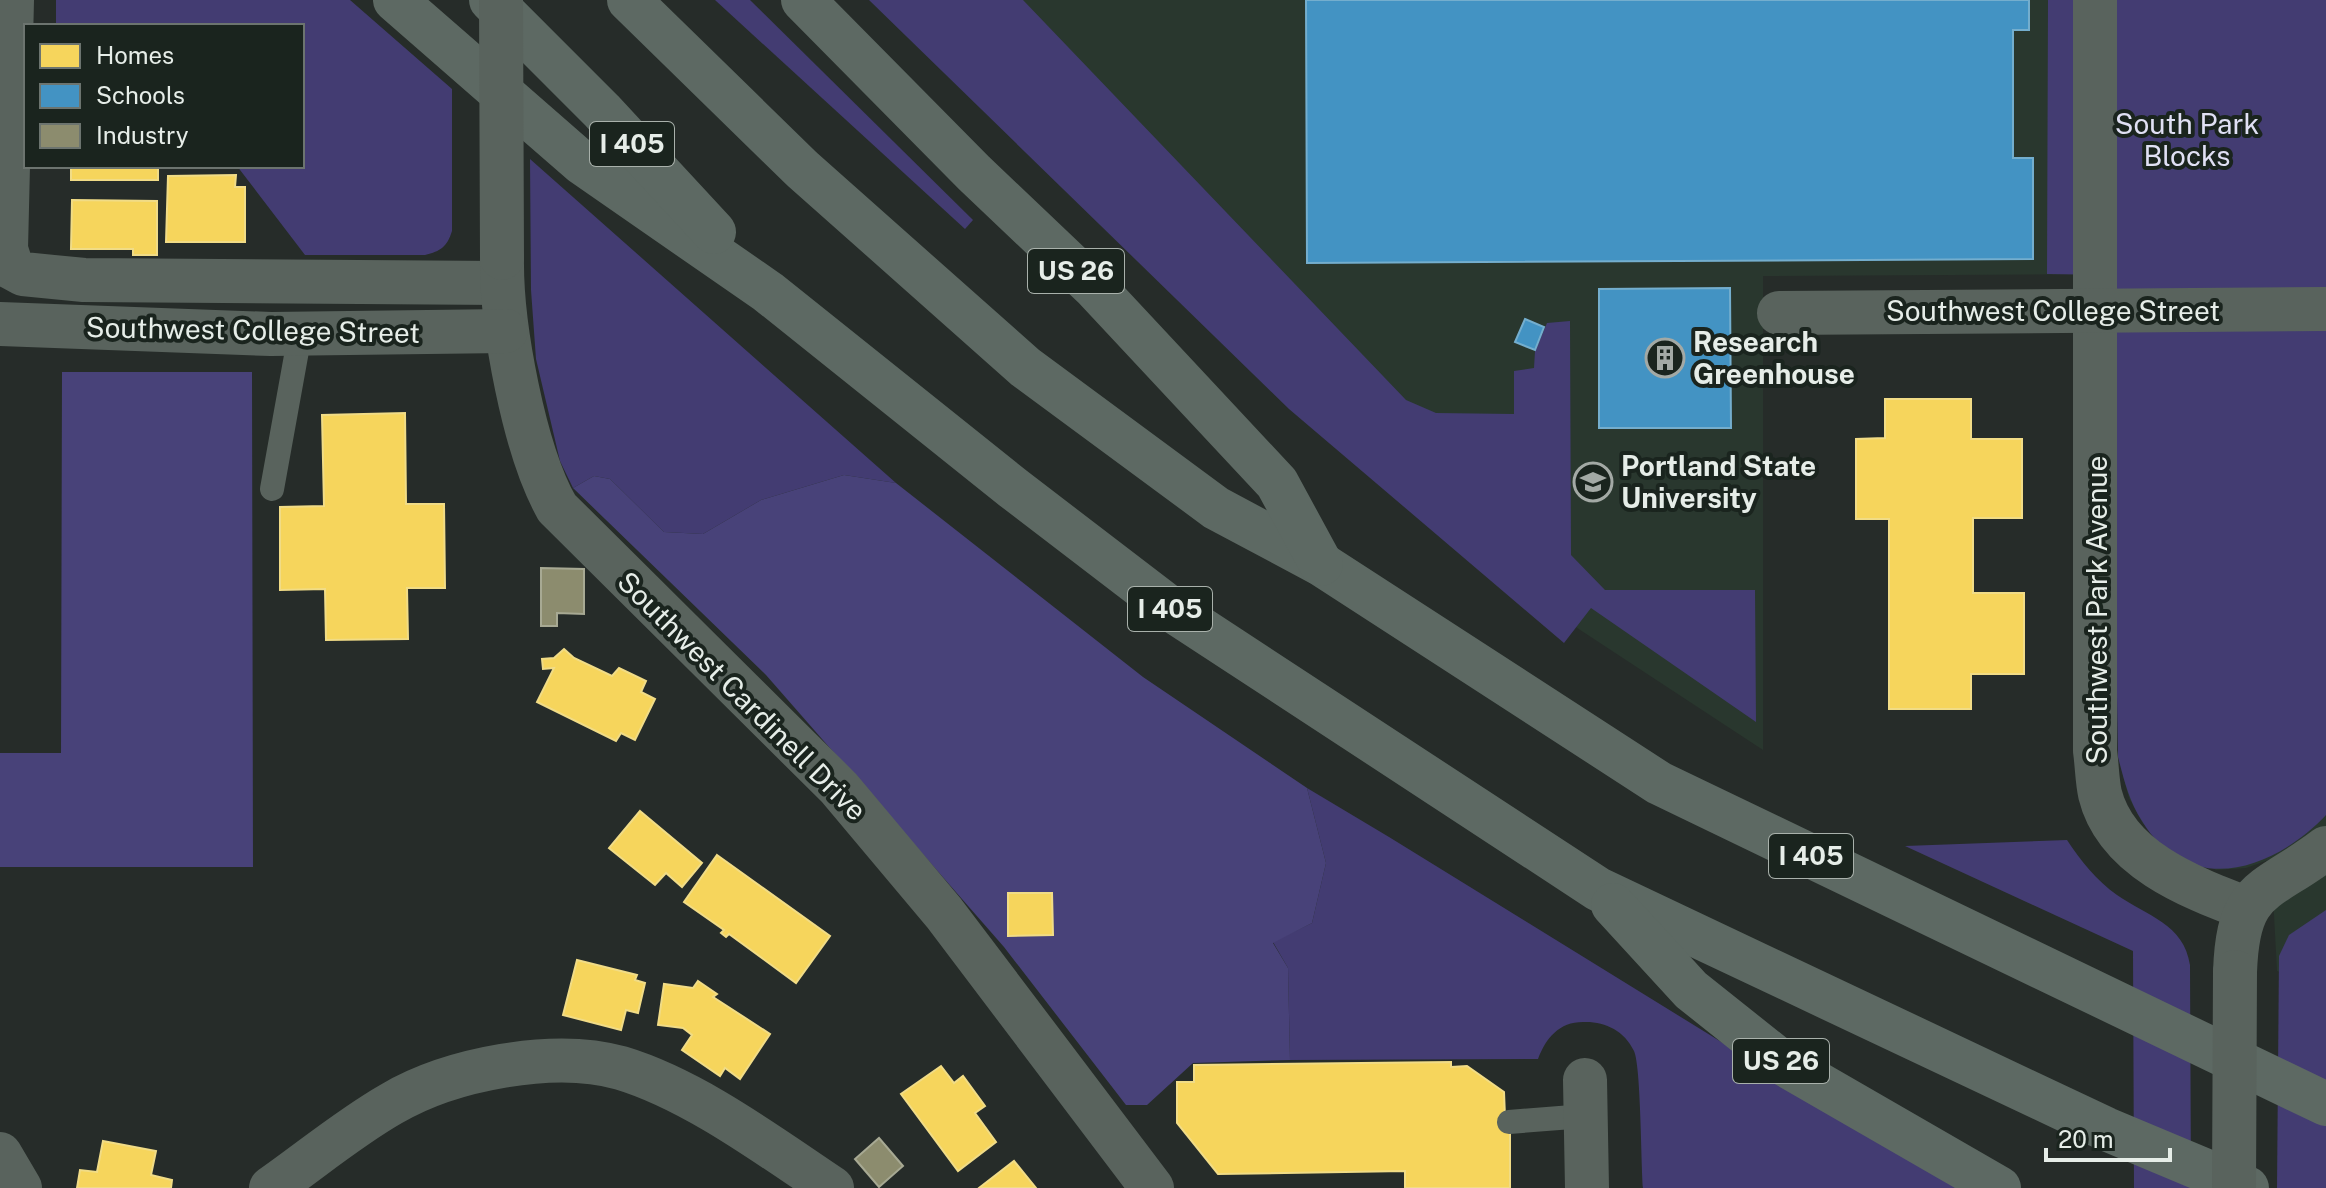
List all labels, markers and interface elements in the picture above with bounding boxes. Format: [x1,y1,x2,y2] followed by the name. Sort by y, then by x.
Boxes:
[24,24,304,168] legend
[96,41,174,69] text: Homes
[96,81,185,109] text: Schools
[2115,107,2259,172] park label: South Park Blocks
[96,121,189,149] text: Industry
[590,122,674,166] road number: I 405
[1028,249,1124,293] road number: US 26
[1886,294,2220,327] street label: Southwest College Street
[86,310,420,349] street label: Southwest College Street
[1693,325,1855,390] place label: Research Greenhouse
[1644,337,1686,379] building icon: Research Greenhouse
[1621,449,1816,514] place label: Portland State University
[2080,456,2113,764] street label: Southwest Park Avenue
[1572,461,1614,503] school or university icon: Portland State University
[611,565,873,827] street label: Southwest Cardinell Drive
[1128,587,1212,631] road number: I 405
[1769,834,1853,878] road number: I 405
[1733,1039,1829,1083] road number: US 26
[2046,1112,2170,1162] scale bar
[2058,1125,2114,1153] text: 20 m

